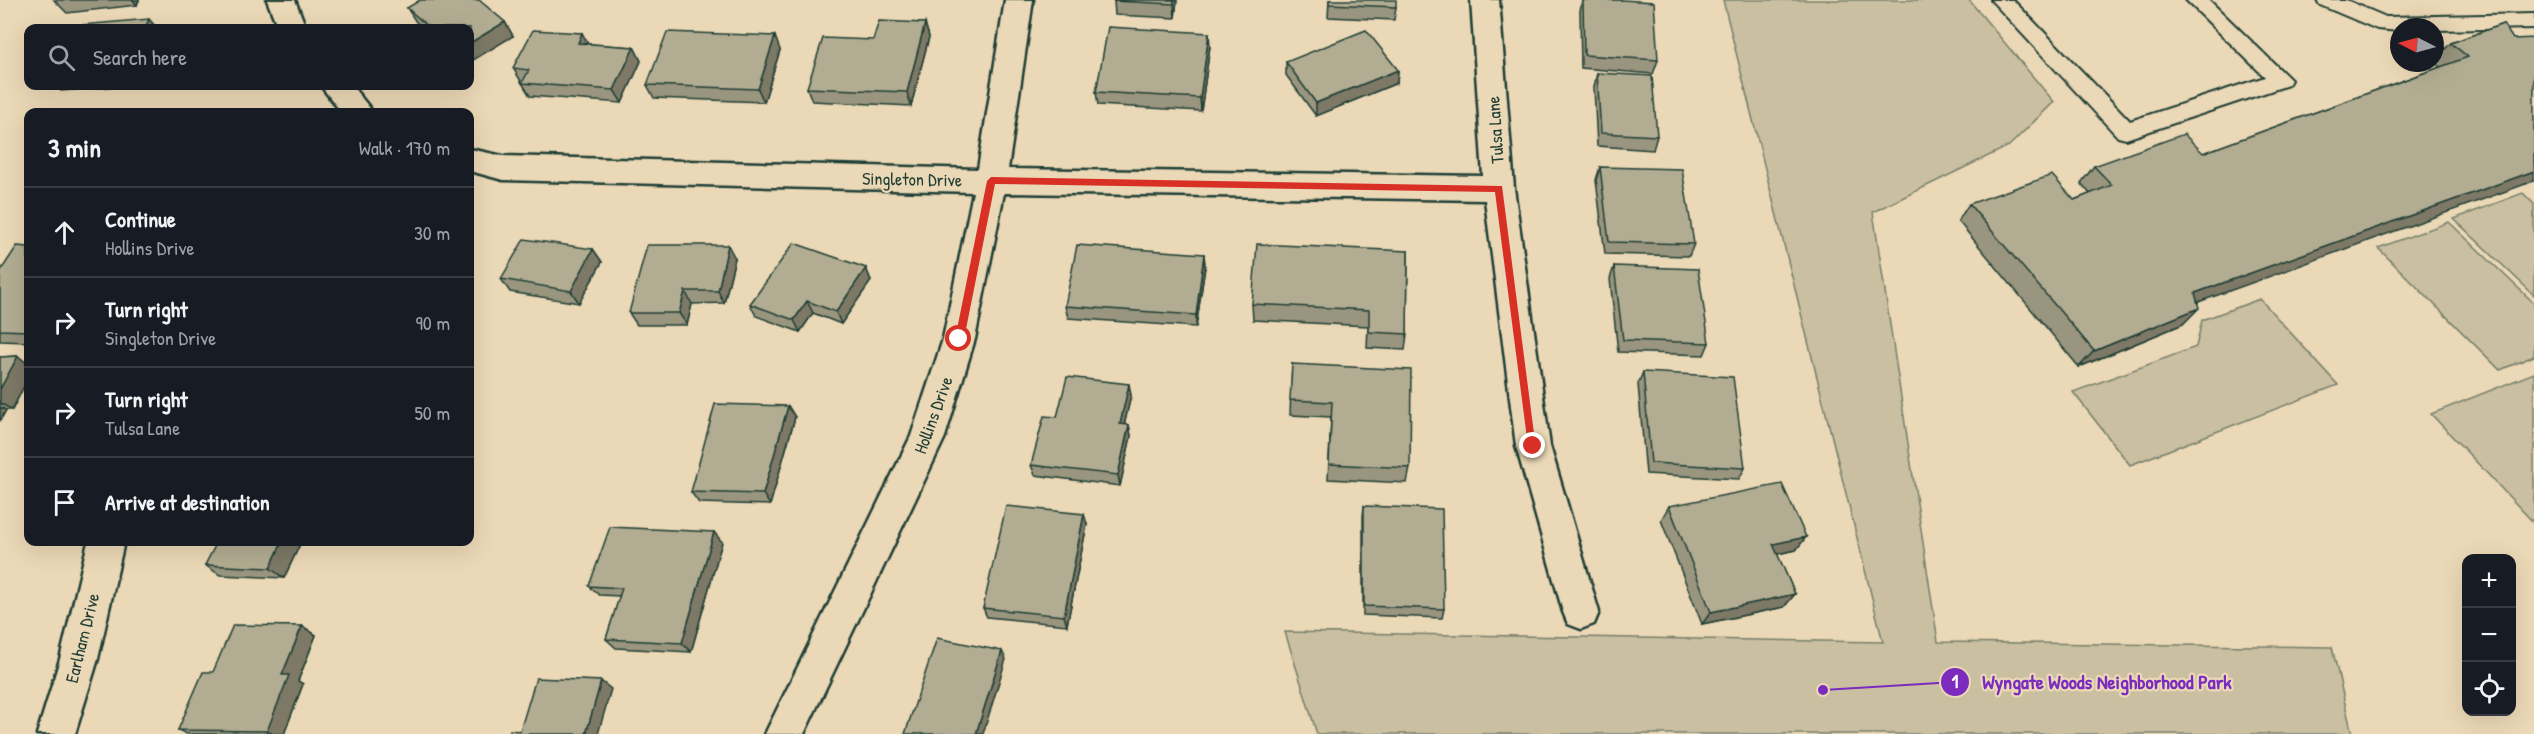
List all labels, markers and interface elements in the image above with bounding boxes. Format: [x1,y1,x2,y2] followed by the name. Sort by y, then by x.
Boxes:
[2390,18,2444,72] north arrow
[24,24,474,90] search box
[45,41,78,74] icon: search
[93,42,187,72] text: Search here
[1480,95,1510,165] street label: Tulsa Lane
[48,130,101,165] text: 3 min
[359,134,450,161] text: Walk · 170 m
[862,166,962,192] street label: Singleton Drive
[105,204,176,234] text: Continue
[48,216,81,249] icon: ahead
[414,219,450,246] text: 30 m
[105,234,195,261] text: Hollins Drive
[105,294,188,324] text: Turn right
[48,306,81,339] icon: right
[416,309,450,336] text: 90 m
[105,324,216,351] text: Singleton Drive
[945,325,971,351] route start
[907,373,959,457] street label: Hollins Drive
[105,384,188,414] text: Turn right
[48,396,81,429] icon: right
[414,399,450,426] text: 50 m
[105,414,180,441] text: Tulsa Lane
[1519,432,1545,458] route end
[48,486,81,519] icon: arrive
[105,487,270,517] text: Arrive at destination
[2462,554,2516,716] map controls
[2462,554,2516,608] button: +
[59,591,105,685] street label: Earlham Drive
[2462,608,2516,662] button: −
[2462,662,2516,716] button: locate
[1940,663,2244,701] callout: Wyngate Woods Neighborhood Park
[1982,668,2232,696] text: Wyngate Woods Neighborhood Park
[1952,669,1959,694] text: 1

